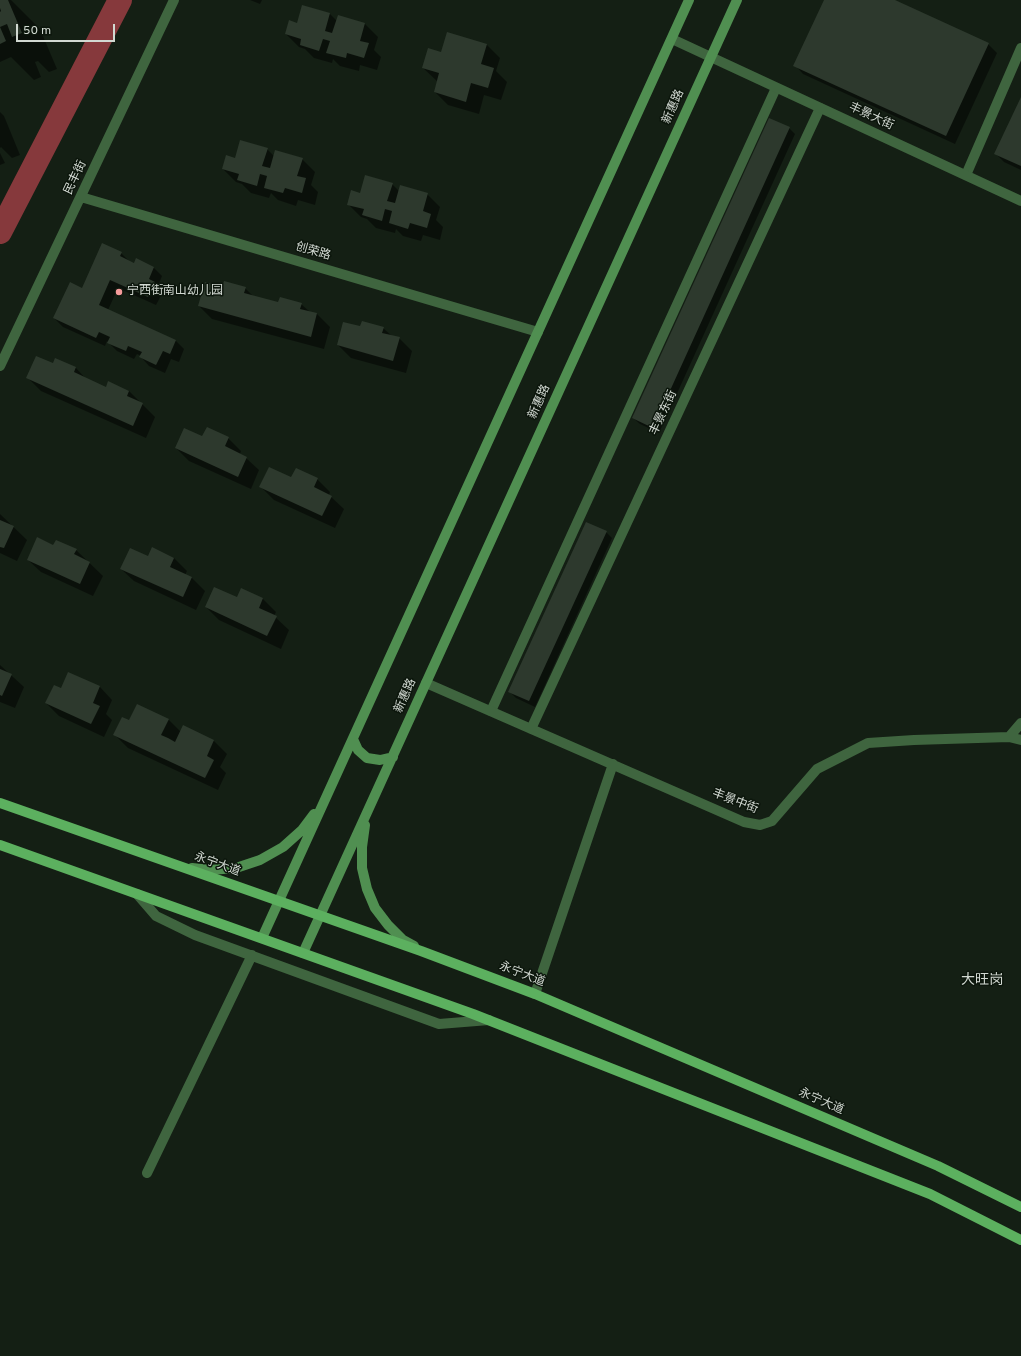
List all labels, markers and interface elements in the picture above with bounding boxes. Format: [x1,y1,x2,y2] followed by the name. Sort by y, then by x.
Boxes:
[18,16,117,42] scale bar
[23,23,51,39] text: 50 m
[660,88,688,126] street label: 新惠路
[846,100,896,134] street label: 丰景大街
[62,159,90,197] street label: 民丰街
[294,240,332,264] street label: 创荣路
[127,285,223,299] place label: 宁西街南山幼儿园
[114,287,124,297] marker: 宁西街南山幼儿园
[526,383,554,421] street label: 新惠路
[647,388,681,438] street label: 丰景东街
[392,677,420,715] street label: 新惠路
[710,787,760,817] street label: 丰景中街
[192,850,242,880] street label: 永宁大道
[497,960,547,990] street label: 永宁大道
[961,973,1003,989] district label: 大旺岗
[796,1086,846,1118] street label: 永宁大道

